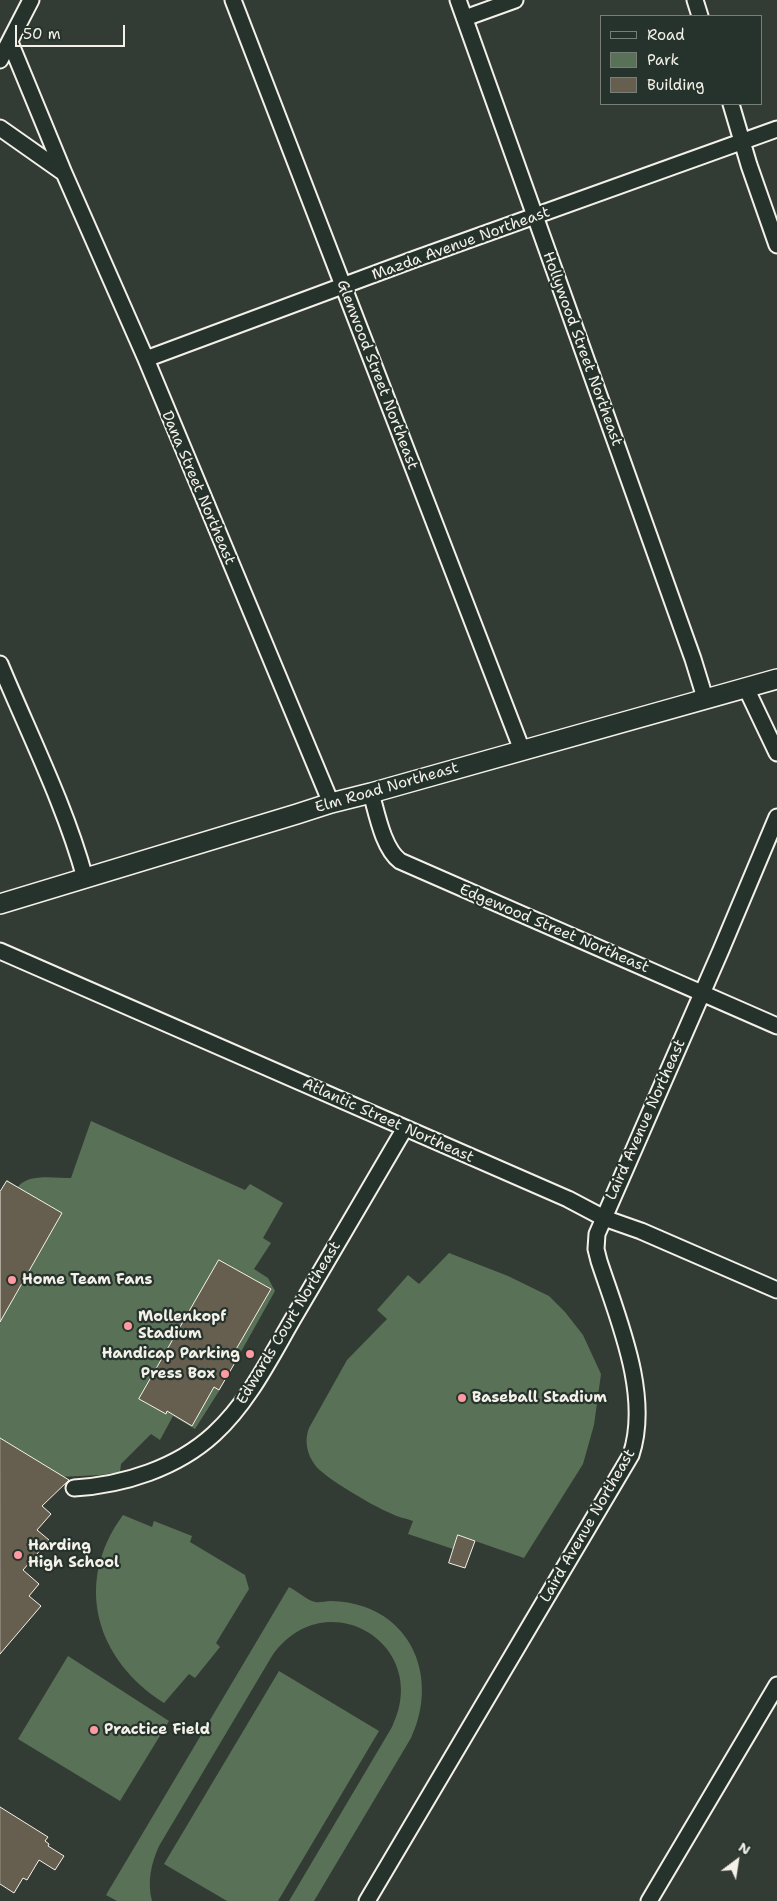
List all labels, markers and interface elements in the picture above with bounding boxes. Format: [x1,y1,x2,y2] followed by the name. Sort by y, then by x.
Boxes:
[18,15,128,47] scale bar
[600,15,762,105] legend
[23,24,61,44] text: 50 m
[647,25,685,45] text: Road
[647,50,679,70] text: Park
[647,75,704,95] text: Building
[370,203,552,285] street label: Mazda Avenue Northeast
[538,249,626,449] street label: Hollywood Street Northeast
[332,278,422,472] street label: Glenwood Street Northeast
[157,408,239,568] street label: Dana Street Northeast
[313,759,461,817] street label: Elm Road Northeast
[457,881,651,977] street label: Edgewood Street Northeast
[602,1037,690,1203] street label: Laird Avenue Northeast
[299,1075,477,1167] street label: Atlantic Street Northeast
[233,1238,345,1408] street label: Edwards Court Northeast
[22,1271,152,1289] place label: Home Team Fans
[6,1274,18,1286] marker: Home Team Fans
[138,1308,226,1343] place label: Mollenkopf Stadium
[122,1320,134,1332] marker: Mollenkopf Stadium
[102,1345,240,1363] place label: Handicap Parking
[244,1348,256,1360] marker: Handicap Parking
[141,1365,215,1383] place label: Press Box
[219,1368,231,1380] marker: Press Box
[472,1389,607,1407] place label: Baseball Stadium
[456,1392,468,1404] marker: Baseball Stadium
[537,1446,639,1606] street label: Laird Avenue Northeast
[28,1537,119,1572] place label: Harding High School
[12,1549,24,1561] marker: Harding High School
[104,1721,210,1739] place label: Practice Field
[88,1724,100,1736] marker: Practice Field
[712,1836,762,1886] north arrow
[735,1838,754,1859] text: N

